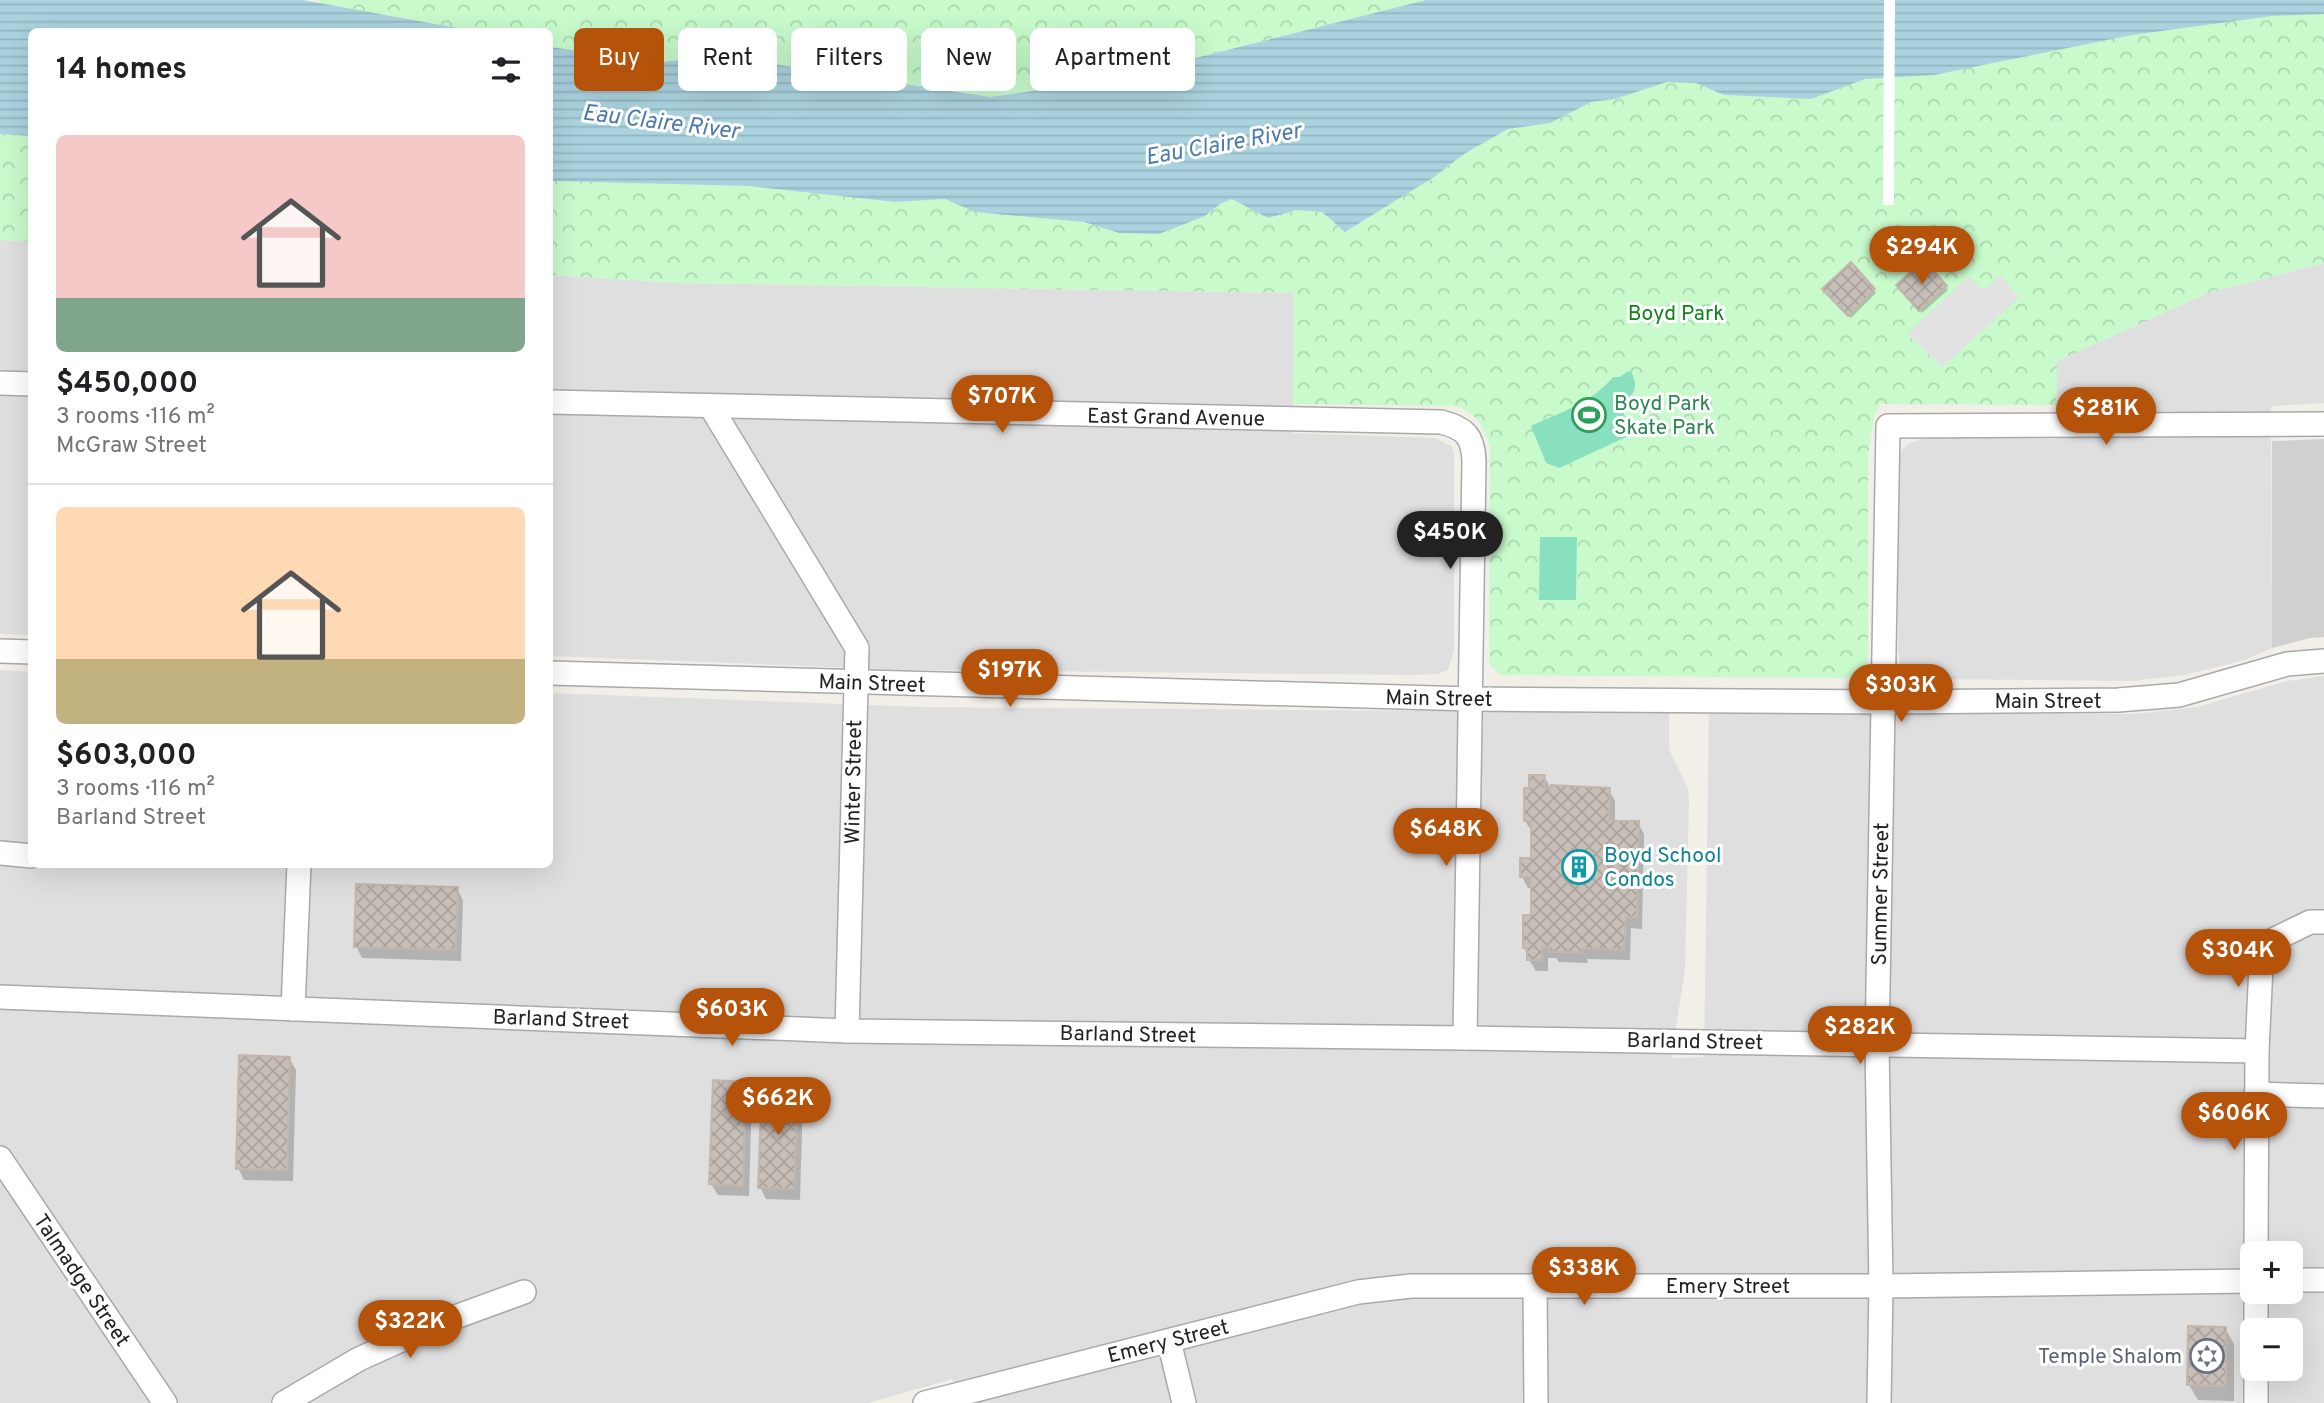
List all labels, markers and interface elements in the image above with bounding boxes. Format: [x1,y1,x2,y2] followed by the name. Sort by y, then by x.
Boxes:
[574,28,664,91] chip: Buy
[678,28,777,91] chip: Rent
[791,28,907,91] chip: Filters
[921,28,1016,91] chip: New
[1030,28,1195,91] chip: Apartment
[487,51,525,89] icon: filters
[56,52,187,89] text: 14 homes
[581,99,743,148] water label: Eau Claire River
[1143,117,1306,173] water label: Eau Claire River
[228,180,354,306] icon: home
[1873,226,1971,286] pin: $294K
[1885,234,1959,263] text: $294K
[1628,301,1724,328] park label: Boyd Park
[56,366,198,403] text: $450,000
[953,376,1051,435] pin: $707K
[967,383,1037,412] text: $707K
[2057,388,2155,447] pin: $281K
[1614,391,1715,442] place label: Boyd Park Skate Park
[2072,395,2140,424] text: $281K
[1570,396,1608,434] sports icon: Boyd Park Skate Park
[56,403,215,432] text: 3 rooms · 116 m²
[1087,403,1265,434] street label: East Grand Avenue
[56,432,207,461] text: McGraw Street
[1401,512,1499,571] pin: $450K
[1413,519,1487,548] text: $450K
[228,552,354,678] icon: home
[961,650,1059,709] pin: $197K
[977,657,1043,686] text: $197K
[1852,664,1950,724] pin: $303K
[818,669,926,700] street label: Main Street
[1865,672,1937,701] text: $303K
[1385,685,1493,714] street label: Main Street
[1994,689,2102,716] street label: Main Street
[840,719,869,845] street label: Winter Street
[56,738,196,775] text: $603,000
[56,775,215,804] text: 3 rooms · 116 m²
[56,804,206,833] text: Barland Street
[1397,808,1495,868] pin: $648K
[1409,816,1483,845] text: $648K
[1867,822,1896,966] street label: Summer Street
[1604,843,1721,894] place label: Boyd School Condos
[1560,848,1598,886] building icon: Boyd School Condos
[2189,930,2287,989] pin: $304K
[2201,937,2275,966] text: $304K
[683,988,781,1048] pin: $603K
[695,996,769,1025] text: $603K
[492,1005,630,1036] street label: Barland Street
[1811,1006,1909,1066] pin: $282K
[1824,1014,1896,1043] text: $282K
[1059,1021,1197,1050] street label: Barland Street
[1626,1028,1764,1057] street label: Barland Street
[729,1078,827,1137] pin: $662K
[742,1085,814,1114] text: $662K
[2185,1092,2283,1152] pin: $606K
[2197,1100,2271,1129] text: $606K
[26,1209,135,1352] street label: Talmadge Street
[2240,1241,2303,1381] map controls
[2240,1241,2303,1304] button: +
[1535,1248,1633,1307] pin: $338K
[1548,1255,1620,1284] text: $338K
[1666,1274,1790,1301] street label: Emery Street
[361,1300,459,1360] pin: $322K
[374,1308,446,1337] text: $322K
[1105,1314,1232,1371] street label: Emery Street
[2240,1318,2303,1381] button: −
[2188,1337,2226,1375] synagogue icon: Temple Shalom
[2038,1344,2182,1371] place label: Temple Shalom

